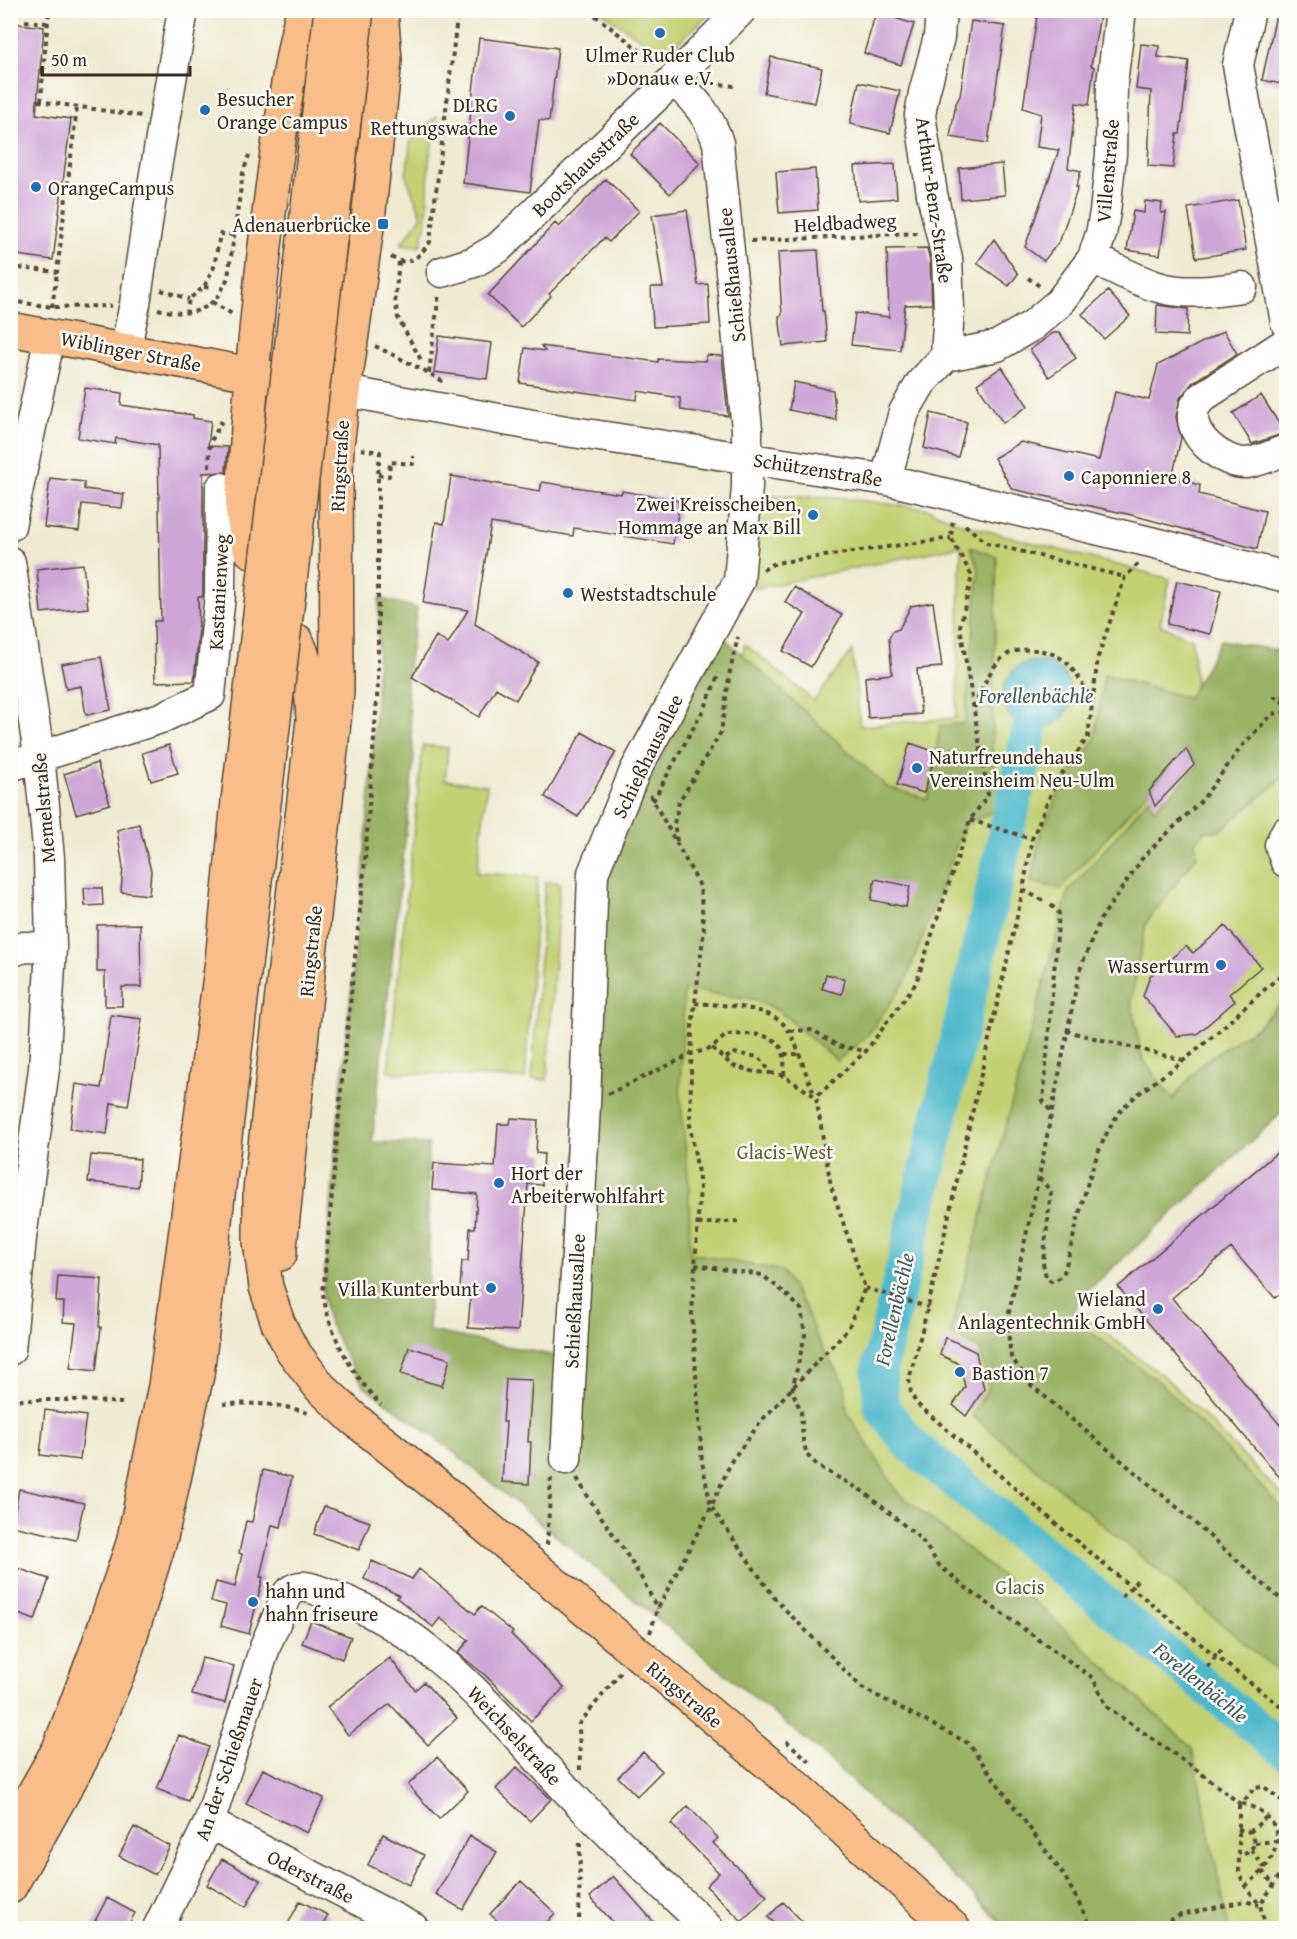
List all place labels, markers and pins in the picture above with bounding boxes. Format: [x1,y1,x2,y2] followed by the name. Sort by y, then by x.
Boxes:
[653,26,667,40] marker: Ulmer Ruder Club »Donau« e.V.
[585,40,735,92] place label: Ulmer Ruder Club »Donau« e.V.
[217,84,348,136] place label: Besucher Orange Campus
[371,90,498,142] place label: DLRG Rettungswache
[198,103,212,117] marker: Besucher Orange Campus
[503,109,517,123] marker: DLRG Rettungswache
[48,173,174,202] place label: OrangeCampus
[29,180,43,194] marker: OrangeCampus
[233,210,371,239] place label: Adenauerbrücke
[376,217,390,231] marker: Adenauerbrücke
[1081,462,1191,491] place label: Caponniere 8
[1062,469,1076,483] marker: Caponniere 8
[618,489,801,541] place label: Zwei Kreisscheiben, Hommage an Max Bill
[806,508,820,522] marker: Zwei Kreisscheiben, Hommage an Max Bill
[580,579,716,608] place label: Weststadtschule
[561,586,575,600] marker: Weststadtschule
[929,742,1115,794] place label: Naturfreundehaus Vereinsheim Neu-Ulm
[910,761,924,775] marker: Naturfreundehaus Vereinsheim Neu-Ulm
[1107,951,1210,980] place label: Wasserturm
[1214,958,1228,972] marker: Wasserturm
[511,1158,665,1210] place label: Hort der Arbeiterwohlfahrt
[492,1176,506,1190] marker: Hort der Arbeiterwohlfahrt
[337,1274,479,1303] place label: Villa Kunterbunt
[484,1281,498,1295] marker: Villa Kunterbunt
[958,1284,1146,1336] place label: Wieland Anlagentechnik GmbH
[1151,1302,1165,1316] marker: Wieland Anlagentechnik GmbH
[972,1358,1049,1387] place label: Bastion 7
[953,1365,967,1379] marker: Bastion 7
[265,1576,378,1628] place label: hahn und hahn friseure
[246,1595,260,1609] marker: hahn und hahn friseure

